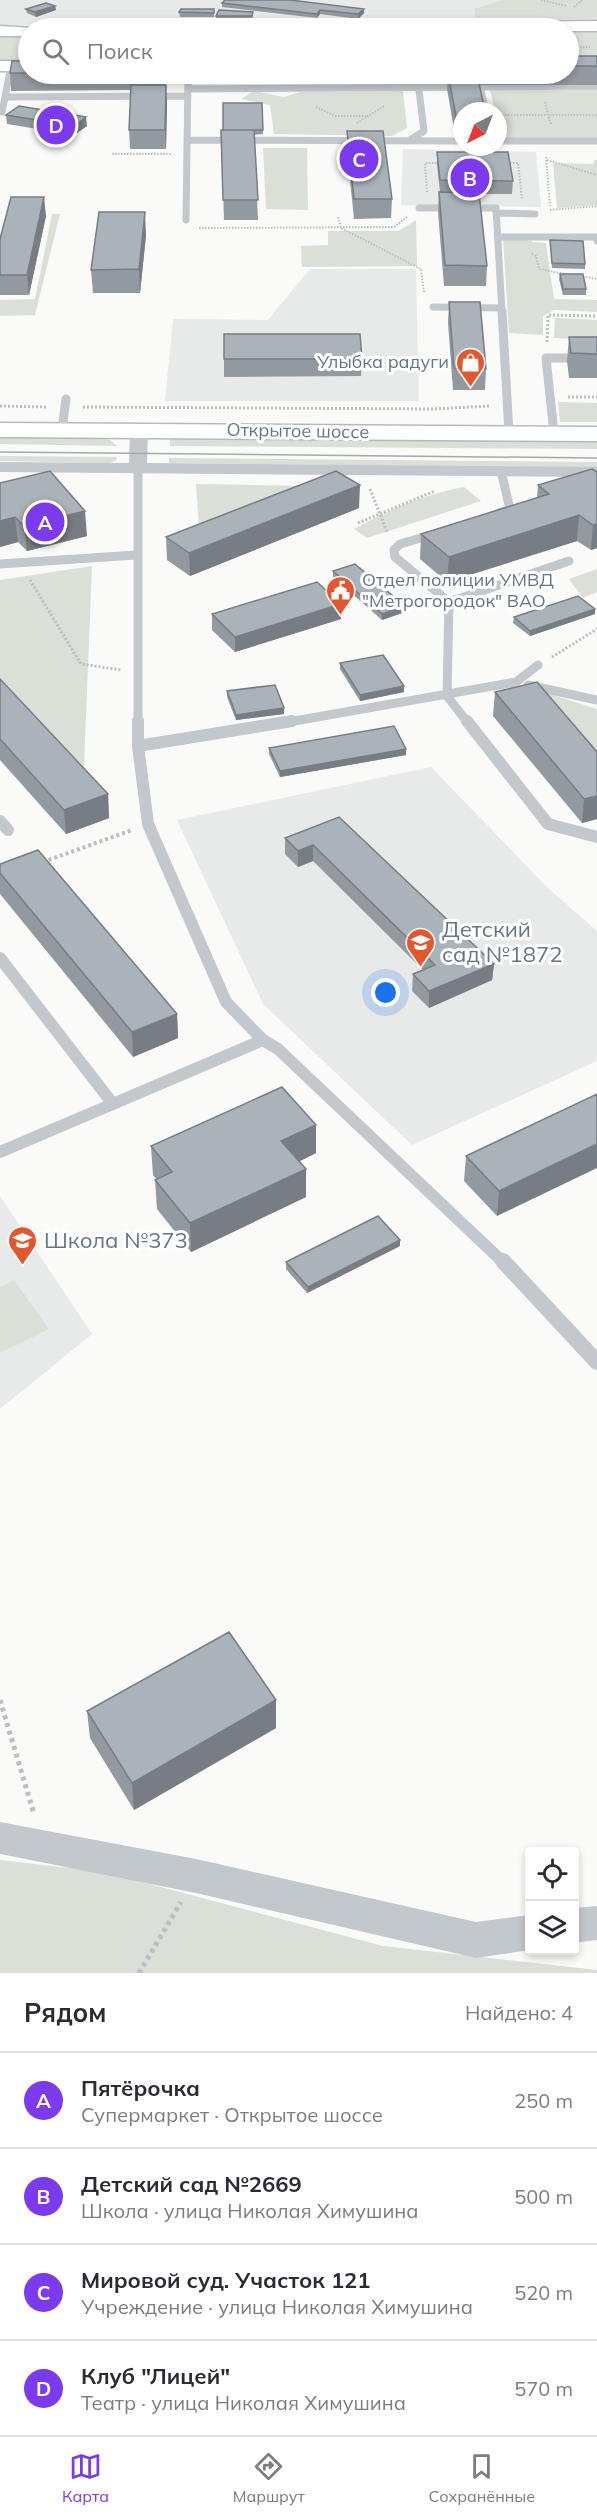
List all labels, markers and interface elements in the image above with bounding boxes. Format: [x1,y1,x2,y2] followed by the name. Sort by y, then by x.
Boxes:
[18,18,579,84] search box
[39,35,72,68] icon: search
[87,37,153,65] text: Поиск
[36,102,76,148] pin: D
[453,102,507,156] north arrow
[340,136,378,182] pin: C
[450,156,490,201] pin: B
[454,346,486,388] shop icon: Улыбка радуги
[316,350,449,373] place label: Улыбка радуги
[226,418,370,443] street label: Открытое шоссе
[26,500,64,544] pin: A
[362,568,554,612] place label: Отдел полиции УМВД "Метрогородок" ВАО
[325,574,357,616] public building icon: Отдел полиции УМВД "Метрогородок" ВАО
[442,915,562,968] place label: Детский сад №1872
[405,926,437,968] school or university icon: Детский сад №1872
[371,978,400,1007] your location
[7,1224,39,1266] school or university icon: Школа №373
[44,1226,188,1254] place label: Школа №373
[525,1847,579,1955] map controls
[525,1847,579,1901] button: locate
[525,1901,579,1955] button: layers
[24,1996,107,2029] text: Рядом
[465,2000,573,2025] text: Найдено: 4
[81,2074,200,2102] text: Пятёрочка
[36,2088,51,2113] text: A
[514,2088,573,2113] text: 250 m
[81,2102,383,2127] text: Супермаркет · Открытое шоссе
[81,2170,302,2198] text: Детский сад №2669
[37,2184,50,2209] text: B
[514,2184,573,2209] text: 500 m
[81,2198,418,2223] text: Школа · улица Николая Химушина
[81,2266,370,2294] text: Мировой суд. Участок 121
[37,2280,50,2305] text: C
[514,2280,573,2305] text: 520 m
[81,2294,473,2319] text: Учреждение · улица Николая Химушина
[81,2362,230,2390] text: Клуб "Лицей"
[36,2376,51,2401] text: D
[514,2376,573,2401] text: 570 m
[81,2390,406,2415] text: Театр · улица Николая Химушина
[62,2450,109,2506] tab: Карта
[233,2450,305,2506] tab: Маршрут
[429,2450,535,2506] tab: Сохранённые

